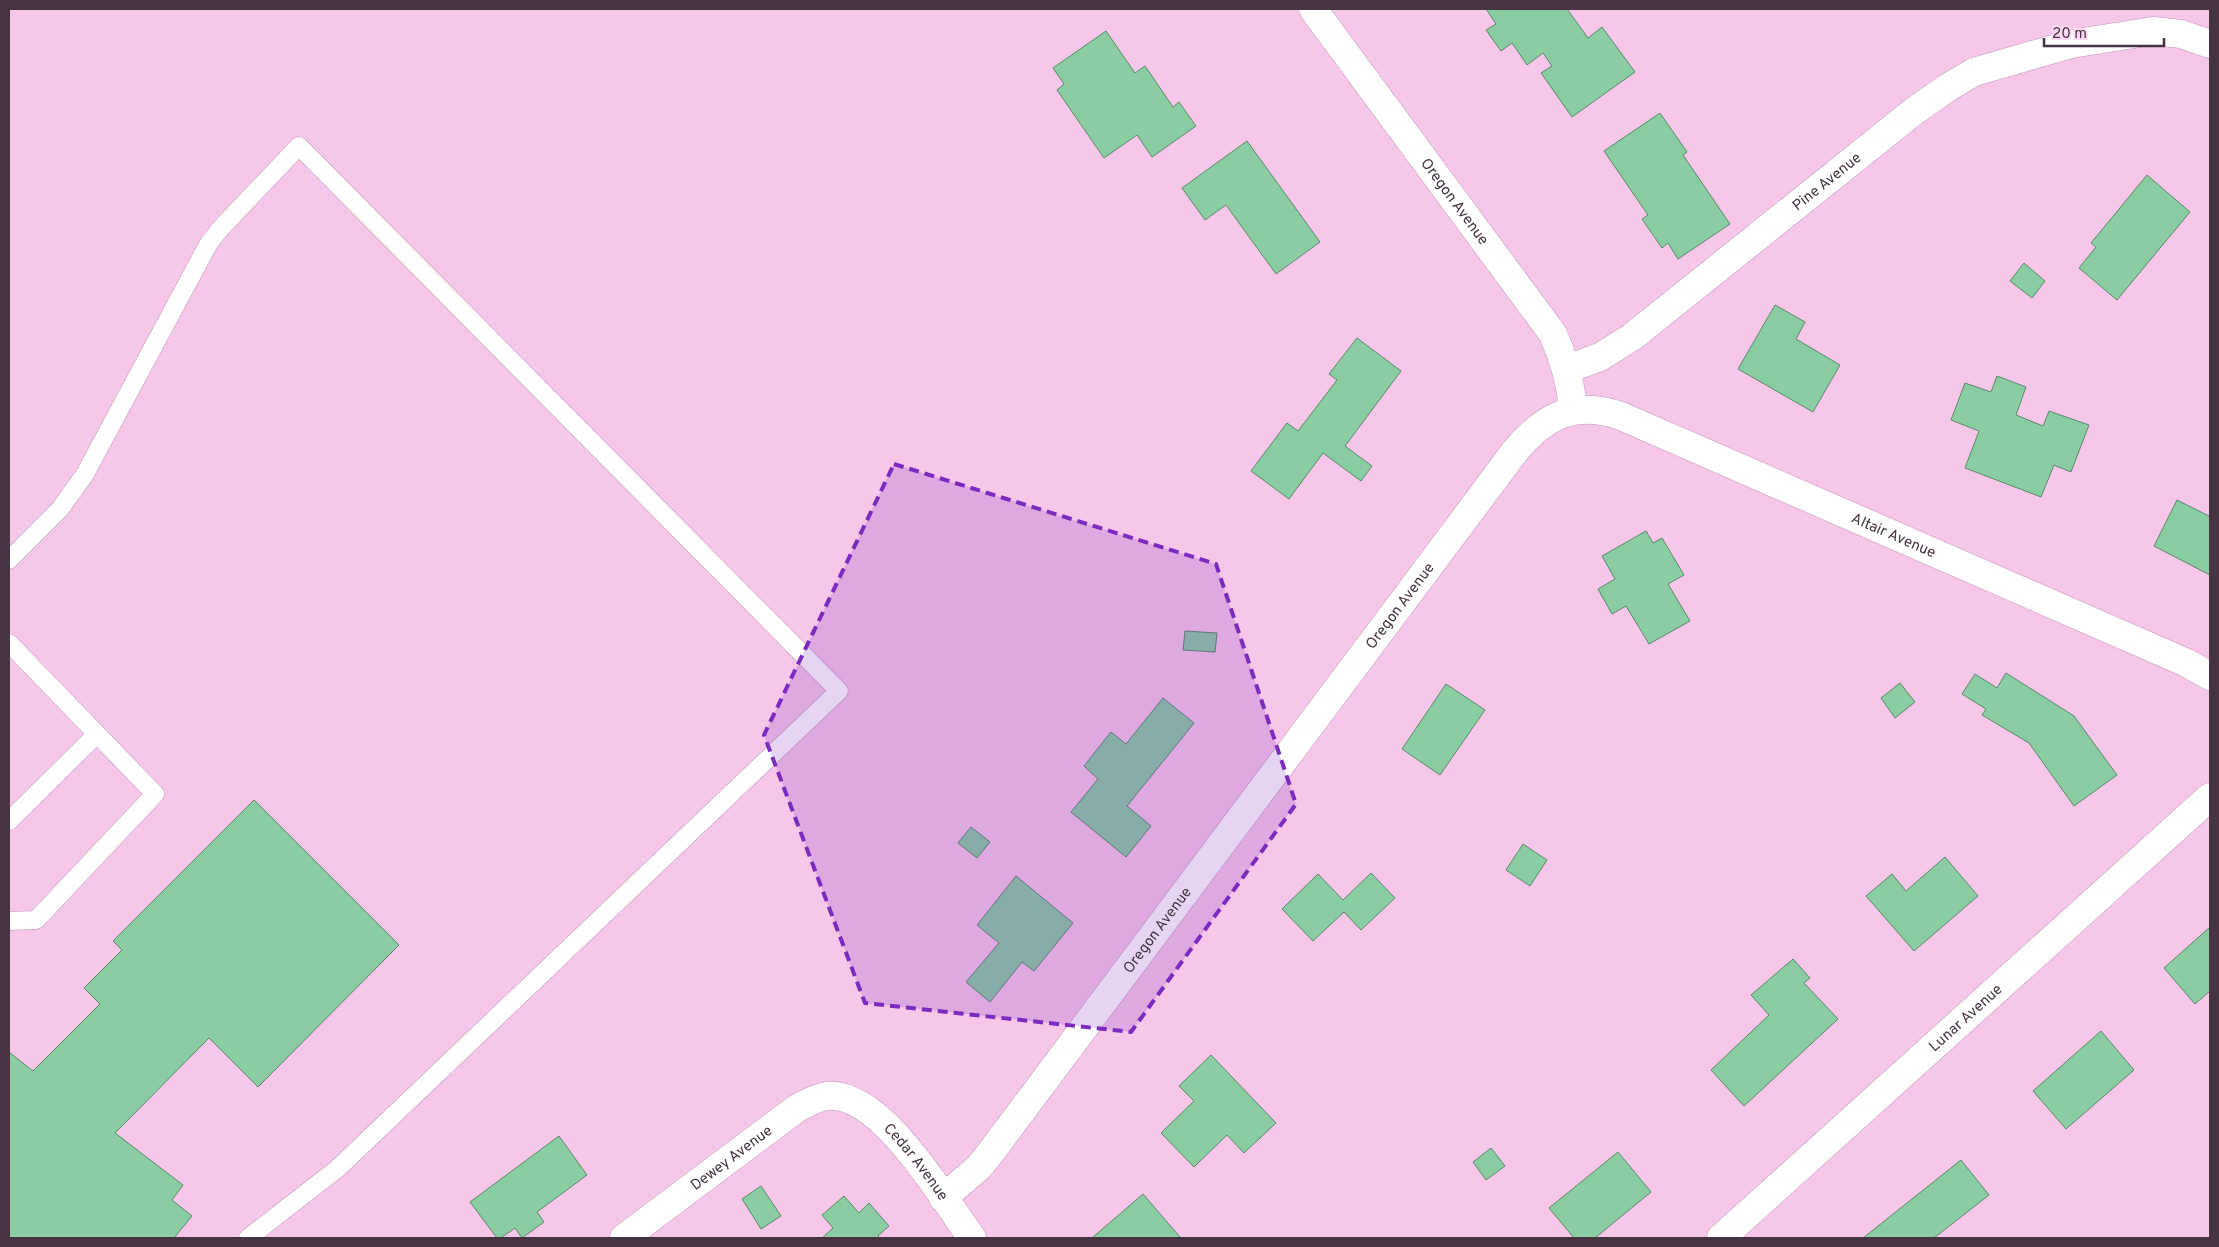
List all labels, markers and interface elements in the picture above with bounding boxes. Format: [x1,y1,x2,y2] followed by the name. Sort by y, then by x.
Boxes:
[2044,15,2164,47] scale bar
[2052,25,2087,44] text: 20 m
[1789,149,1866,216] street label: Pine Avenue
[1416,155,1492,249] street label: Oregon Avenue
[1848,510,1938,563] street label: Altair Avenue
[1362,560,1439,653] street label: Oregon Avenue
[1120,884,1197,978] street label: Oregon Avenue
[1926,981,2007,1057] street label: Lunar Avenue
[879,1120,952,1205] street label: Cedar Avenue
[687,1122,777,1196] street label: Dewey Avenue

